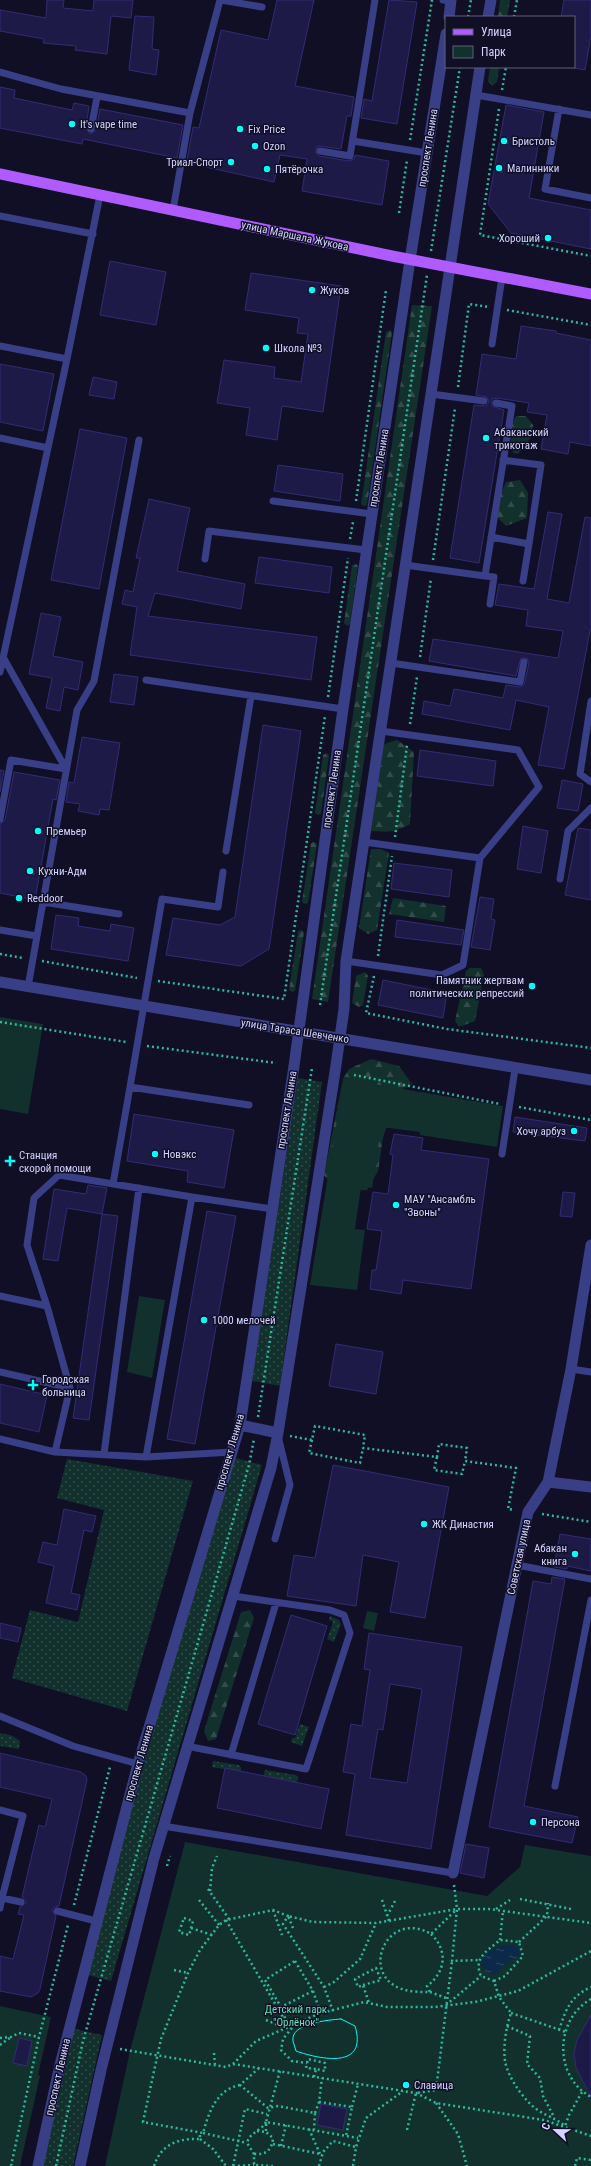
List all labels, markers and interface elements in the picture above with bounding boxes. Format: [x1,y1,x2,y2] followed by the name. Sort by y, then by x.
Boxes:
[445,16,575,68] legend
[481,25,512,39] text: Улица
[481,45,506,59] text: Парк
[415,108,441,188] street label: проспект Ленина
[80,118,137,131] place label: It's vape time
[67,119,77,129] marker: It's vape time
[248,123,285,136] place label: Fix Price
[235,124,245,134] marker: Fix Price
[512,135,555,148] place label: Бристоль
[499,136,509,146] marker: Бристоль
[263,140,285,153] place label: Ozon
[250,141,260,151] marker: Ozon
[166,156,223,169] place label: Триал-Спорт
[226,157,236,167] marker: Триал-Спорт
[507,162,559,175] place label: Малинники
[275,163,323,176] place label: Пятёрочка
[494,163,504,173] marker: Малинники
[262,164,272,174] marker: Пятёрочка
[240,218,350,254] street label: улица Маршала Жукова
[499,232,540,245] place label: Хороший
[543,233,553,243] marker: Хороший
[320,284,349,297] place label: Жуков
[307,285,317,295] marker: Жуков
[274,342,322,355] place label: Школа №3
[261,343,271,353] marker: Школа №3
[494,426,549,452] place label: Абаканский трикотаж
[366,428,392,508] street label: проспект Ленина
[481,433,491,443] marker: Абаканский трикотаж
[320,749,344,829] street label: проспект Ленина
[46,825,86,838] place label: Премьер
[33,826,43,836] marker: Премьер
[38,865,87,878] place label: Кухни-Адм
[25,866,35,876] marker: Кухни-Адм
[27,892,64,905] place label: Reddoor
[14,893,24,903] marker: Reddoor
[410,974,524,1000] place label: Памятник жертвам политических репрессий
[527,981,537,991] marker: Памятник жертвам политических репрессий
[240,1016,350,1046] street label: улица Тараса Шевченко
[274,1070,300,1150] street label: проспект Ленина
[517,1125,566,1138] place label: Хочу арбуз
[569,1126,579,1136] marker: Хочу арбуз
[163,1148,196,1161] place label: Новэкс
[19,1149,91,1175] place label: Станция скорой помощи
[150,1149,160,1159] marker: Новэкс
[4,1155,16,1167] marker: Станция скорой помощи
[404,1193,476,1219] place label: МАУ "Ансамбль "Звоны"
[391,1200,401,1210] marker: МАУ "Ансамбль "Звоны"
[212,1314,276,1327] place label: 1000 мелочей
[199,1315,209,1325] marker: 1000 мелочей
[42,1373,89,1399] place label: Городская больница
[27,1379,39,1391] marker: Городская больница
[213,1412,247,1492] street label: проспект Ленина
[432,1518,494,1531] place label: ЖК Династия
[505,1518,533,1596] street label: Советская улица
[419,1519,429,1529] marker: ЖК Династия
[534,1542,567,1568] place label: Абакан книга
[570,1549,580,1559] marker: Абакан книга
[122,1723,156,1803] street label: проспект Ленина
[541,1816,580,1829] place label: Персона
[528,1817,538,1827] marker: Персона
[265,2003,328,2029] park label: Детский парк "Орлёнок"
[43,2037,73,2117] street label: проспект Ленина
[414,2079,453,2092] place label: Славица
[401,2080,411,2090] marker: Славица
[535,2110,575,2150] north arrow
[539,2121,553,2132] text: С

